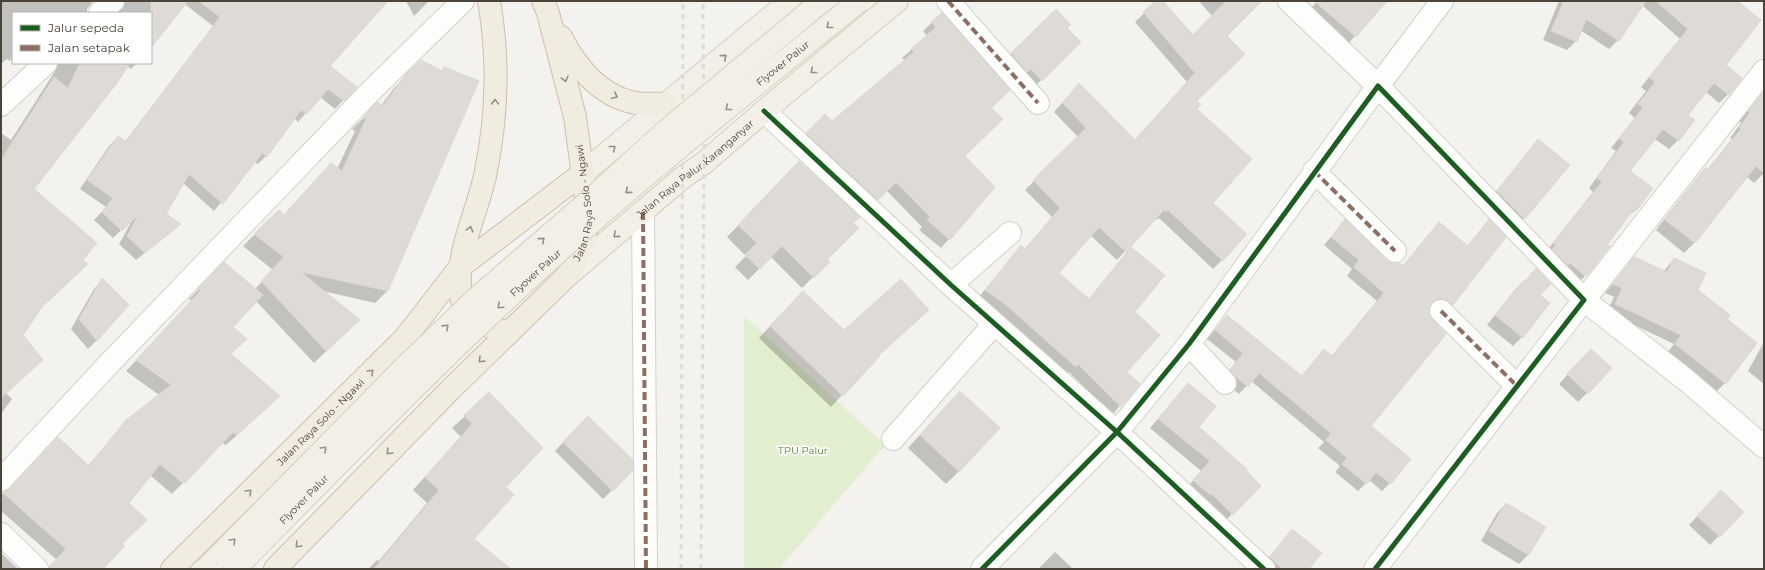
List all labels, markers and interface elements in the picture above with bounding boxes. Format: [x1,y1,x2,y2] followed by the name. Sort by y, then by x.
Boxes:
[12,12,152,64] legend
[47,20,124,35] text: Jalur sepeda
[826,21,833,28] one-way arrow
[753,38,812,89] street label: Flyover Palur
[47,40,131,55] text: Jalan setapak
[719,54,727,61] one-way arrow
[810,66,817,73] one-way arrow
[561,76,569,82] one-way arrow
[611,91,619,99] one-way arrow
[491,99,499,105] one-way arrow
[725,103,732,110] one-way arrow
[633,117,757,222] street label: Jalan Raya Palur Karanganyar
[570,144,596,264] street label: Jalan Raya Solo - Ngawi
[608,146,615,153] one-way arrow
[626,187,633,194] one-way arrow
[465,226,474,233] one-way arrow
[614,230,621,237] one-way arrow
[538,237,545,244] one-way arrow
[507,246,564,300] street label: Flyover Palur
[497,301,505,309] one-way arrow
[441,324,449,332] one-way arrow
[478,356,486,363] one-way arrow
[366,369,374,376] one-way arrow
[273,376,367,469] street label: Jalan Raya Solo - Ngawi
[778,444,828,457] park label: TPU Palur
[319,446,327,454] one-way arrow
[386,447,394,455] one-way arrow
[277,472,331,527] street label: Flyover Palur
[244,489,252,497] one-way arrow
[228,538,236,546] one-way arrow
[295,540,303,548] one-way arrow

